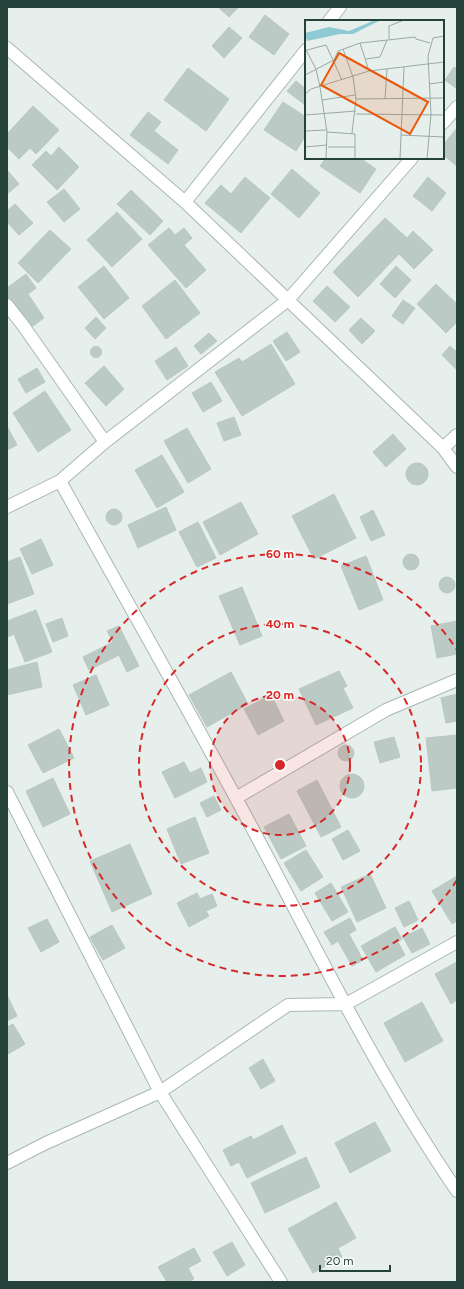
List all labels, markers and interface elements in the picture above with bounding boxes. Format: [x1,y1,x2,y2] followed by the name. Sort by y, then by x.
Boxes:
[305,20,444,159] inset map
[266,547,294,561] text: 60 m
[266,617,294,631] text: 40 m
[266,688,294,702] text: 20 m
[273,758,287,772] centre of rings
[320,1247,390,1273] scale bar
[326,1254,354,1268] text: 20 m

